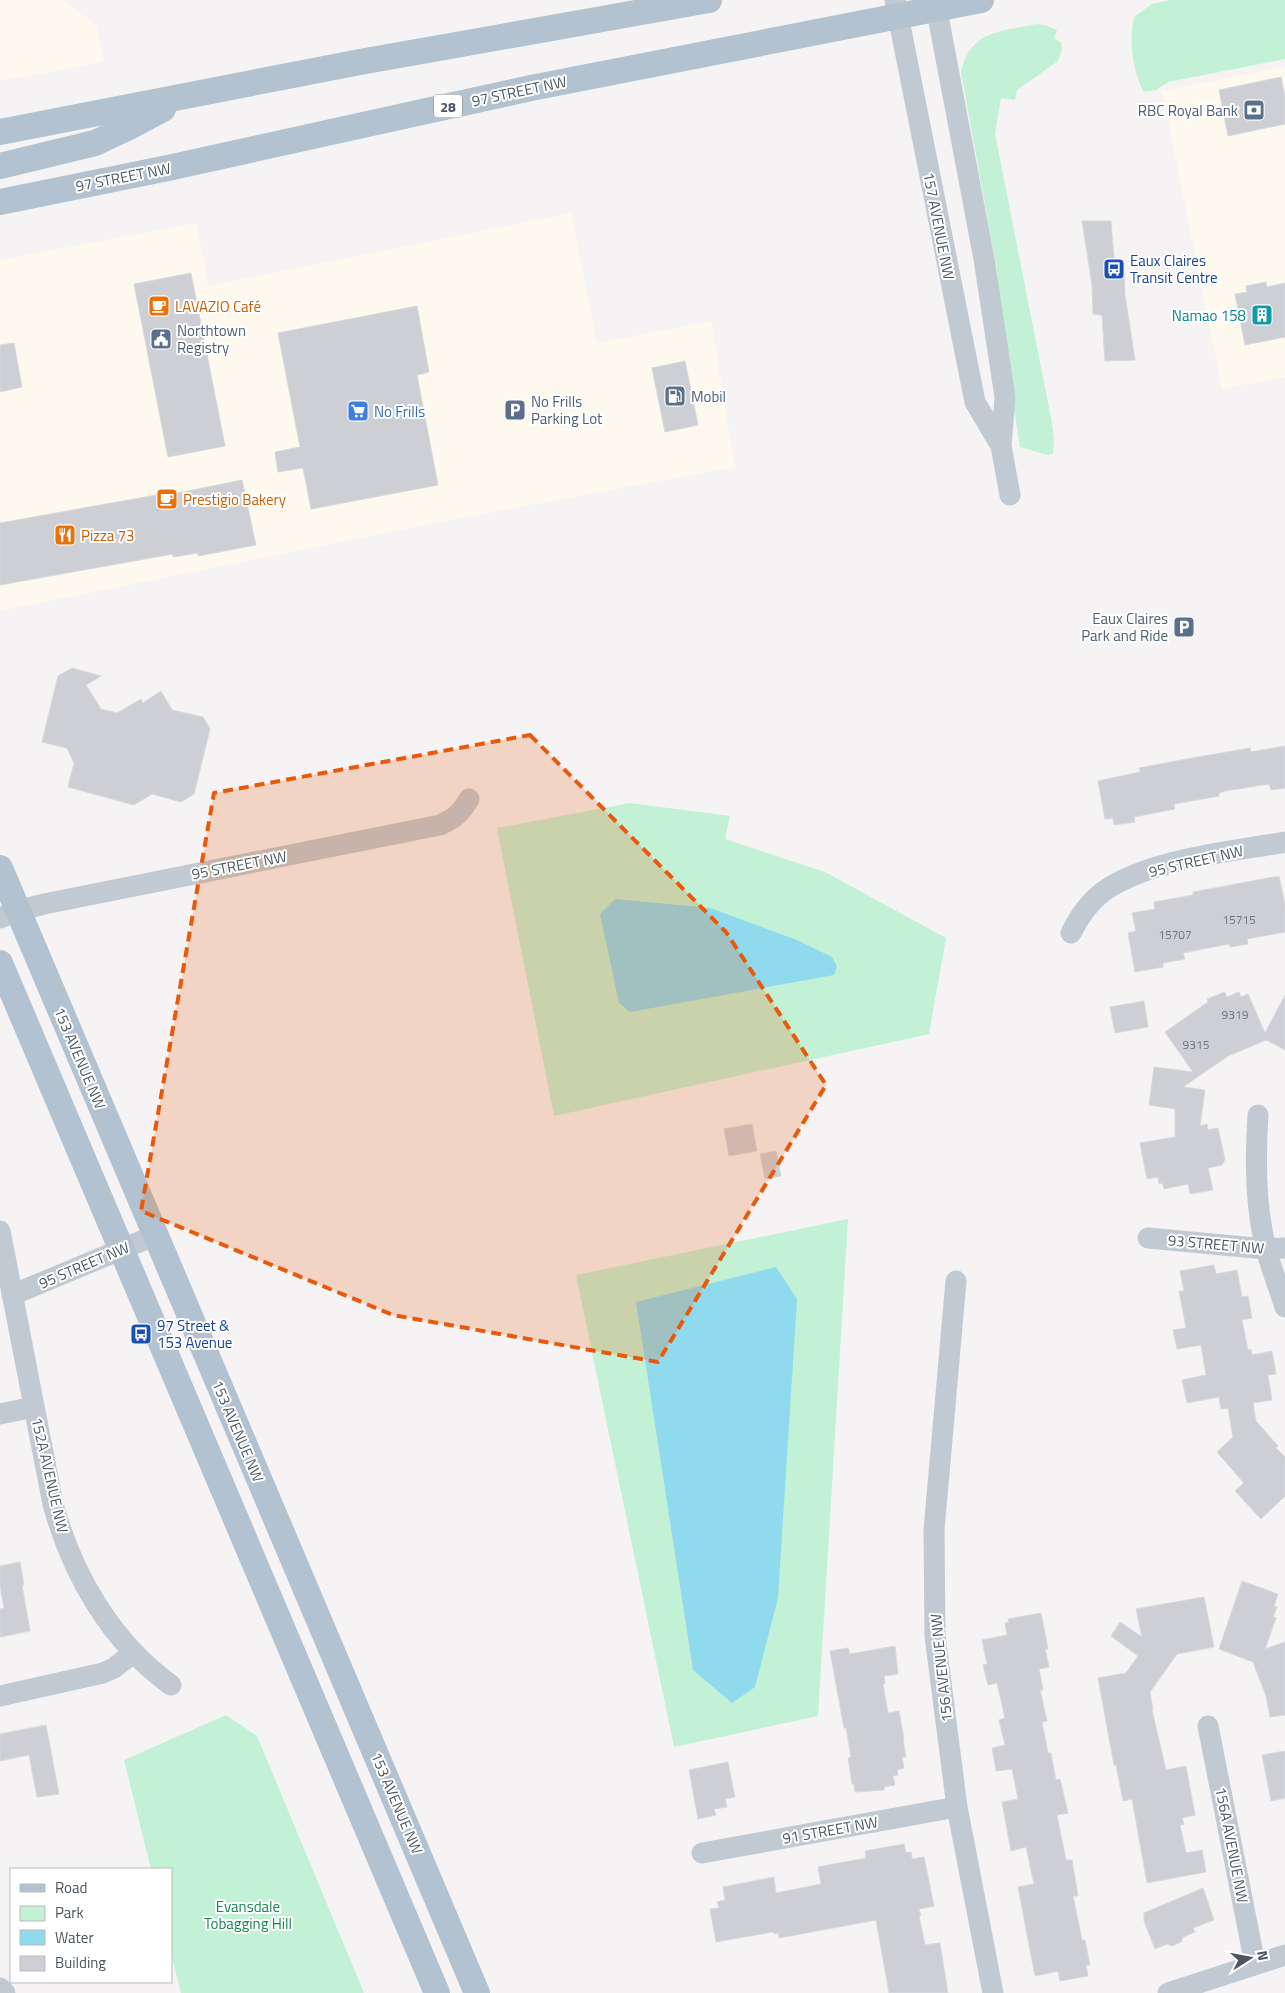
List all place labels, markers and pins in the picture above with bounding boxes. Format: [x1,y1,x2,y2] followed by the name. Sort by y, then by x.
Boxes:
[1242,98,1266,122] bank icon: RBC Royal Bank
[1138,99,1238,122] place label: RBC Royal Bank
[1130,249,1218,289] place label: Eaux Claires Transit Centre
[1102,257,1126,281] bus stop icon: Eaux Claires Transit Centre
[147,294,171,318] cafe icon: LAVAZIO Café
[175,295,261,318] place label: LAVAZIO Café
[1250,303,1274,327] building icon: Namao 158
[1172,304,1246,327] place label: Namao 158
[177,319,246,359] place label: Northtown Registry
[149,327,173,351] public building icon: Northtown Registry
[663,384,687,408] fuel station icon: Mobil
[691,385,726,408] place label: Mobil
[531,390,603,430] place label: No Frills Parking Lot
[503,398,527,422] parking icon: No Frills Parking Lot
[346,399,370,423] supermarket icon: No Frills
[374,400,425,423] place label: No Frills
[155,487,179,511] cafe icon: Prestigio Bakery
[183,488,286,511] place label: Prestigio Bakery
[53,523,77,547] restaurant icon: Pizza 73
[81,524,134,547] place label: Pizza 73
[1081,607,1168,647] place label: Eaux Claires Park and Ride
[1172,615,1196,639] parking icon: Eaux Claires Park and Ride
[157,1314,232,1354] place label: 97 Street & 153 Avenue
[129,1322,153,1346] bus stop icon: 97 Street & 153 Avenue

